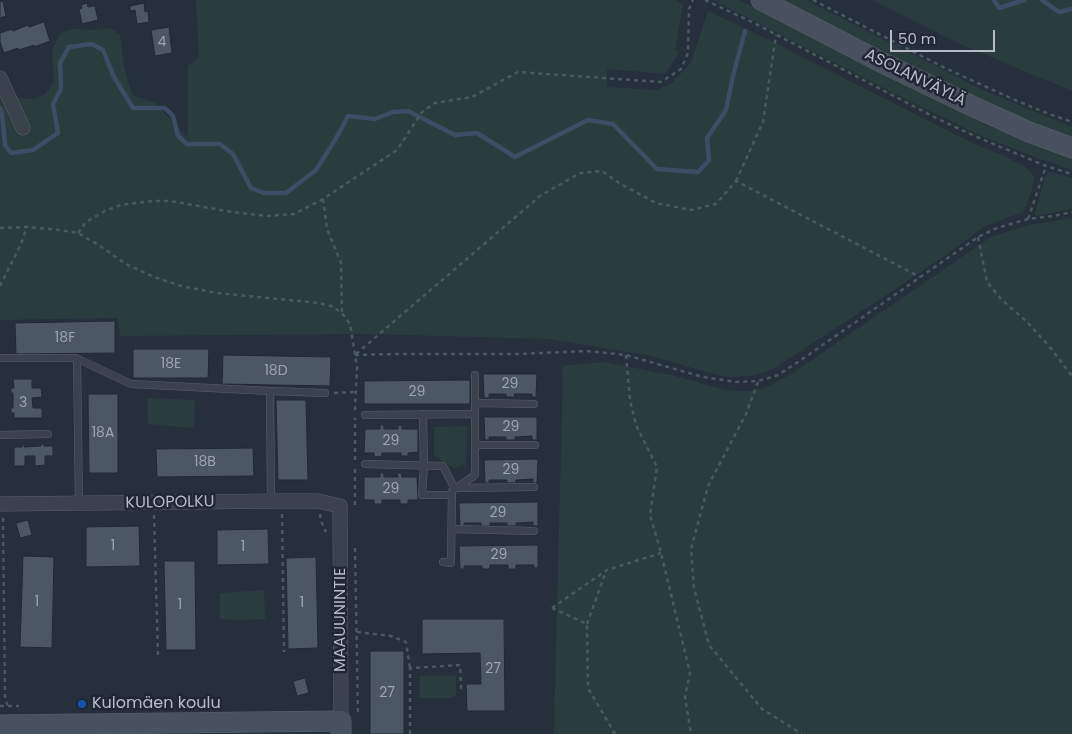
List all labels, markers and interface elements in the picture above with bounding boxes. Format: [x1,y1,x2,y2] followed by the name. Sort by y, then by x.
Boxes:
[892,20,997,52] scale bar
[898,28,936,49] text: 50 m
[158,34,166,50] house number: 4
[861,45,969,111] street label: ASOLANVÄYLÄ
[55,330,75,346] house number: 18F
[161,356,181,372] house number: 18E
[264,363,288,379] house number: 18D
[502,376,518,392] house number: 29
[409,384,425,400] house number: 29
[19,395,27,411] house number: 3
[503,419,519,435] house number: 29
[92,425,114,441] house number: 18A
[383,433,399,449] house number: 29
[194,454,216,470] house number: 18B
[503,462,519,478] house number: 29
[383,481,399,497] house number: 29
[125,493,215,513] street label: KULOPOLKU
[490,505,506,521] house number: 29
[111,538,115,554] house number: 1
[241,539,245,555] house number: 1
[491,547,507,563] house number: 29
[331,568,351,672] street label: MAAUUNINTIE
[35,594,39,610] house number: 1
[300,595,304,611] house number: 1
[178,597,182,613] house number: 1
[485,661,501,677] house number: 27
[379,685,395,701] house number: 27
[92,694,221,714] place label: Kulomäen koulu
[76,698,88,710] marker: Kulomäen koulu

